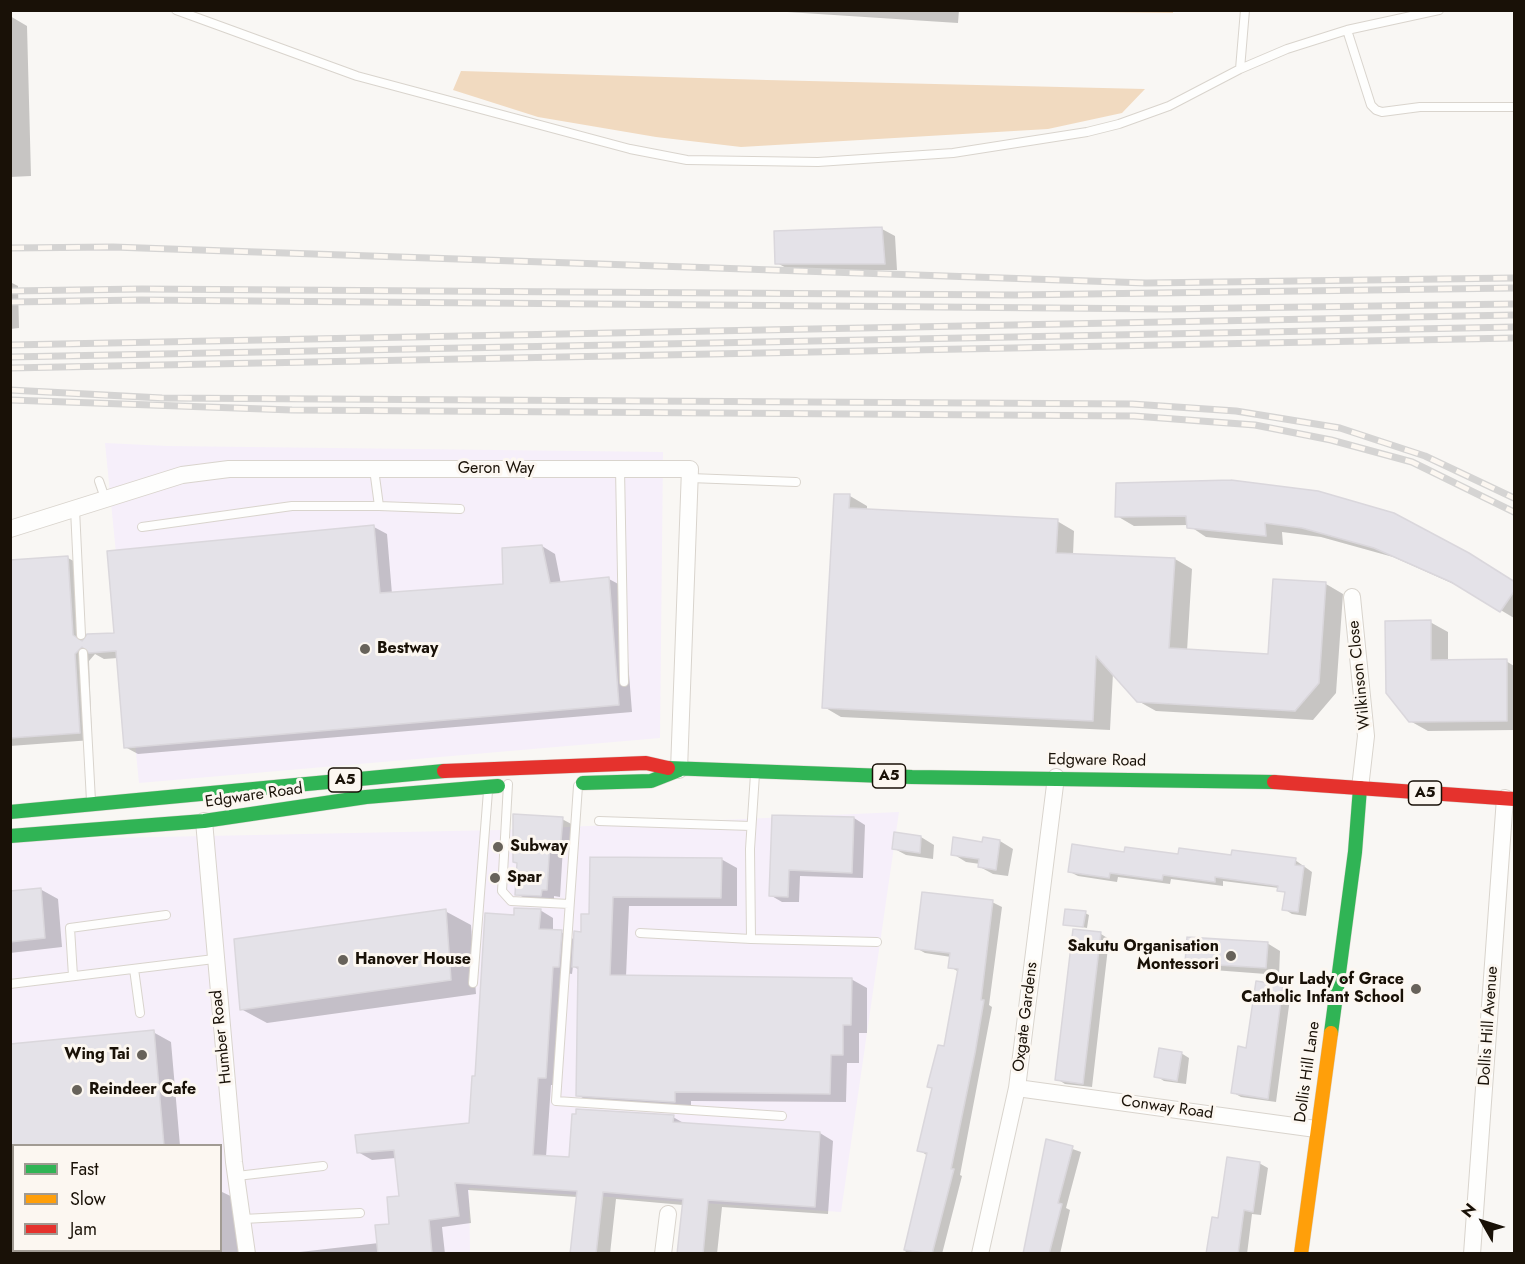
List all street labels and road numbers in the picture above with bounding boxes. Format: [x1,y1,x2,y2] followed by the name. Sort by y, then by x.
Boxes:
[458,459,534,479] street label: Geron Way
[1345,619,1375,731] street label: Wilkinson Close
[1048,751,1146,771] street label: Edgware Road
[872,764,906,788] road number: A5
[328,768,362,792] road number: A5
[204,780,304,812] street label: Edgware Road
[1408,781,1442,805] road number: A5
[1010,961,1042,1073] street label: Oxgate Gardens
[1475,965,1503,1087] street label: Dollis Hill Avenue
[208,989,236,1085] street label: Humber Road
[1291,1020,1325,1124] street label: Dollis Hill Lane
[1120,1092,1214,1124] street label: Conway Road

